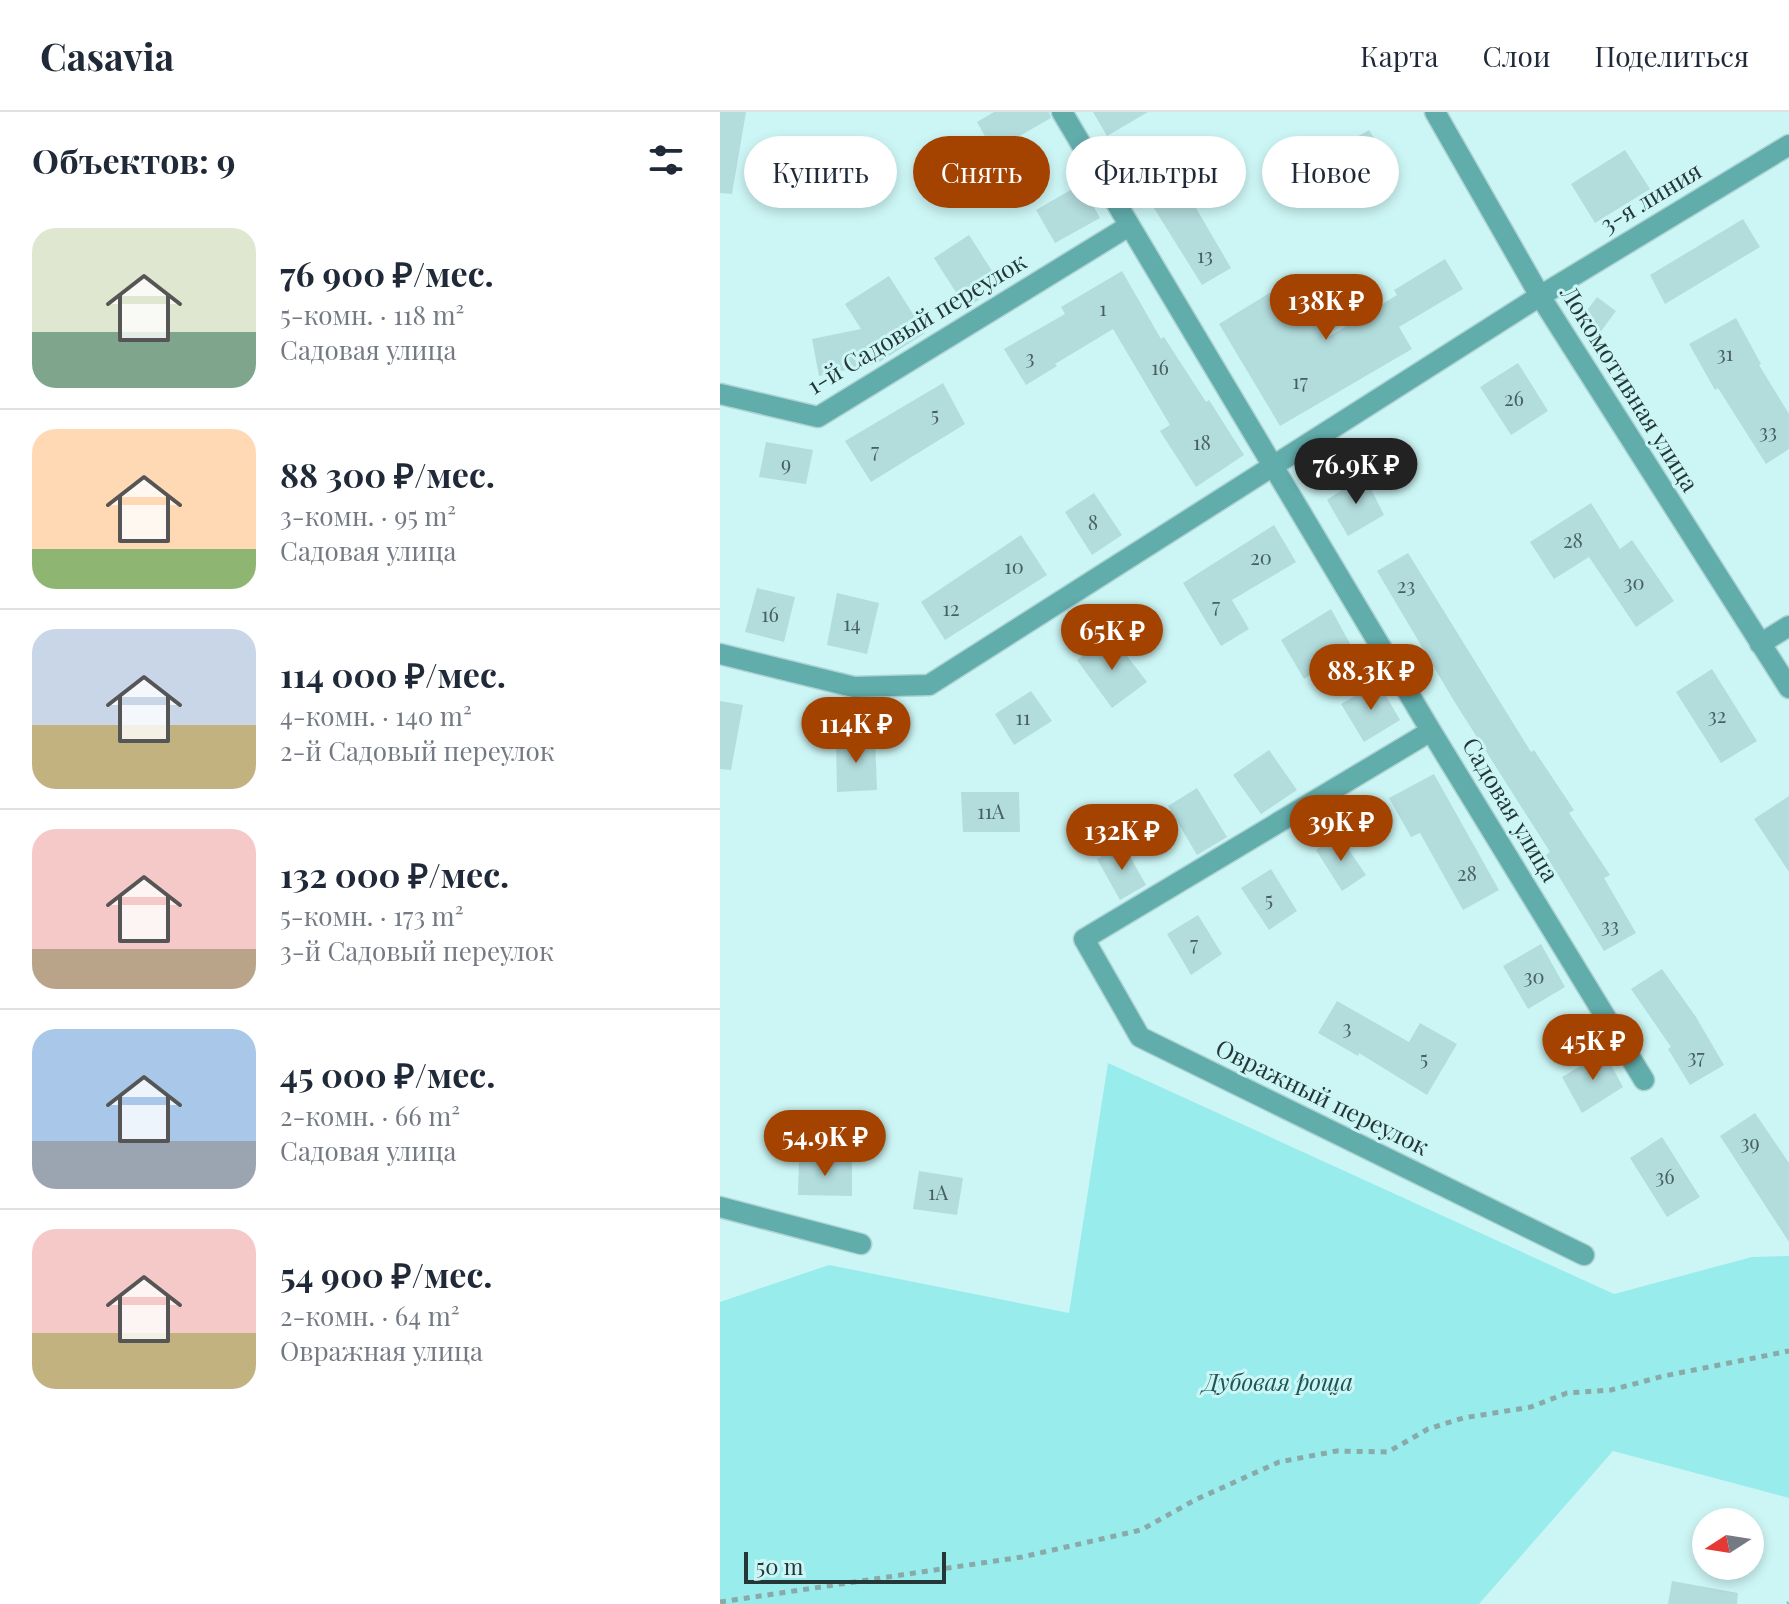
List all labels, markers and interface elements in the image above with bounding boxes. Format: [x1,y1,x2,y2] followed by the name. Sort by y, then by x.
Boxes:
[40,30,174,81] text: Casavia
[1360,37,1439,74] text: Карта
[1483,37,1550,74] text: Слои
[1594,37,1749,74] text: Поделиться
[744,136,897,208] chip: Купить
[913,136,1050,208] chip: Снять
[1066,136,1246,208] chip: Фильтры
[1262,136,1399,208] chip: Новое
[32,137,236,183] text: Объектов: 9
[644,138,688,182] icon: filters
[1593,153,1707,239] street label: 3-я линия
[1197,241,1213,268] house number: 13
[800,244,1032,401] street label: 1-й Садовый переулок
[280,250,494,296] text: 76 900 ₽/мес.
[96,260,192,356] icon: home
[1261,274,1391,342] pin: 138K ₽
[1554,278,1707,497] street label: Локомотивная улица
[1288,282,1364,317] text: 138K ₽
[1099,294,1107,321] house number: 1
[280,297,464,332] text: 5-комн. · 118 m²
[280,332,457,367] text: Садовая улица
[1717,339,1733,366] house number: 31
[1025,343,1035,370] house number: 3
[1151,353,1169,380] house number: 16
[1292,367,1308,394] house number: 17
[1504,384,1524,411] house number: 26
[931,400,939,427] house number: 5
[1759,417,1777,444] house number: 33
[1193,428,1211,455] house number: 18
[871,436,879,463] house number: 7
[1282,438,1430,506] pin: 76.9K ₽
[1312,446,1400,481] text: 76.9K ₽
[781,449,791,476] house number: 9
[280,451,495,497] text: 88 300 ₽/мес.
[96,461,192,557] icon: home
[280,498,456,533] text: 3-комн. · 95 m²
[1088,508,1098,535] house number: 8
[1563,526,1583,553] house number: 28
[280,533,457,568] text: Садовая улица
[1250,543,1272,570] house number: 20
[1004,552,1024,579] house number: 10
[1623,568,1645,595] house number: 30
[1397,571,1415,598] house number: 23
[1212,591,1220,618] house number: 7
[943,594,959,621] house number: 12
[761,600,779,627] house number: 16
[1056,604,1168,672] pin: 65K ₽
[843,609,861,636] house number: 14
[1079,612,1145,647] text: 65K ₽
[1297,644,1445,712] pin: 88.3K ₽
[280,651,506,697] text: 114 000 ₽/мес.
[1327,652,1415,687] text: 88.3K ₽
[96,661,192,757] icon: home
[791,697,921,765] pin: 114K ₽
[280,698,472,733] text: 4-комн. · 140 m²
[1708,701,1726,728] house number: 32
[1016,703,1030,730] house number: 11
[819,705,893,740] text: 114K ₽
[1456,731,1567,887] street label: Садовая улица
[280,733,555,768] text: 2-й Садовый переулок
[1285,795,1397,863] pin: 39K ₽
[977,797,1005,824] house number: 11А
[1308,803,1374,838] text: 39K ₽
[1057,804,1187,872] pin: 132K ₽
[1084,812,1160,847] text: 132K ₽
[280,851,509,897] text: 132 000 ₽/мес.
[1457,859,1477,886] house number: 28
[96,861,192,957] icon: home
[1265,885,1273,912] house number: 5
[280,898,463,933] text: 5-комн. · 173 m²
[1601,911,1619,938] house number: 33
[1190,929,1198,956] house number: 7
[280,933,554,968] text: 3-й Садовый переулок
[1523,962,1545,989] house number: 30
[1342,1013,1352,1040] house number: 3
[1537,1014,1649,1082] pin: 45K ₽
[1560,1022,1626,1057] text: 45K ₽
[1211,1031,1435,1162] street label: Овражный переулок
[1687,1042,1705,1069] house number: 37
[1420,1044,1428,1071] house number: 5
[280,1051,495,1097] text: 45 000 ₽/мес.
[96,1061,192,1157] icon: home
[280,1098,460,1133] text: 2-комн. · 66 m²
[751,1110,899,1178] pin: 54.9K ₽
[782,1118,868,1153] text: 54.9K ₽
[1740,1128,1760,1155] house number: 39
[280,1133,457,1168] text: Садовая улица
[1655,1162,1675,1189] house number: 36
[928,1178,948,1205] house number: 1А
[280,1251,492,1297] text: 54 900 ₽/мес.
[96,1261,192,1357] icon: home
[280,1298,460,1333] text: 2-комн. · 64 m²
[280,1333,483,1368] text: Овражная улица
[1199,1365,1353,1397] park label: Дубовая роща
[1692,1508,1764,1580] north arrow
[1692,1508,1764,1580] map controls
[744,1548,946,1584] scale bar
[756,1551,803,1581] text: 50 m

